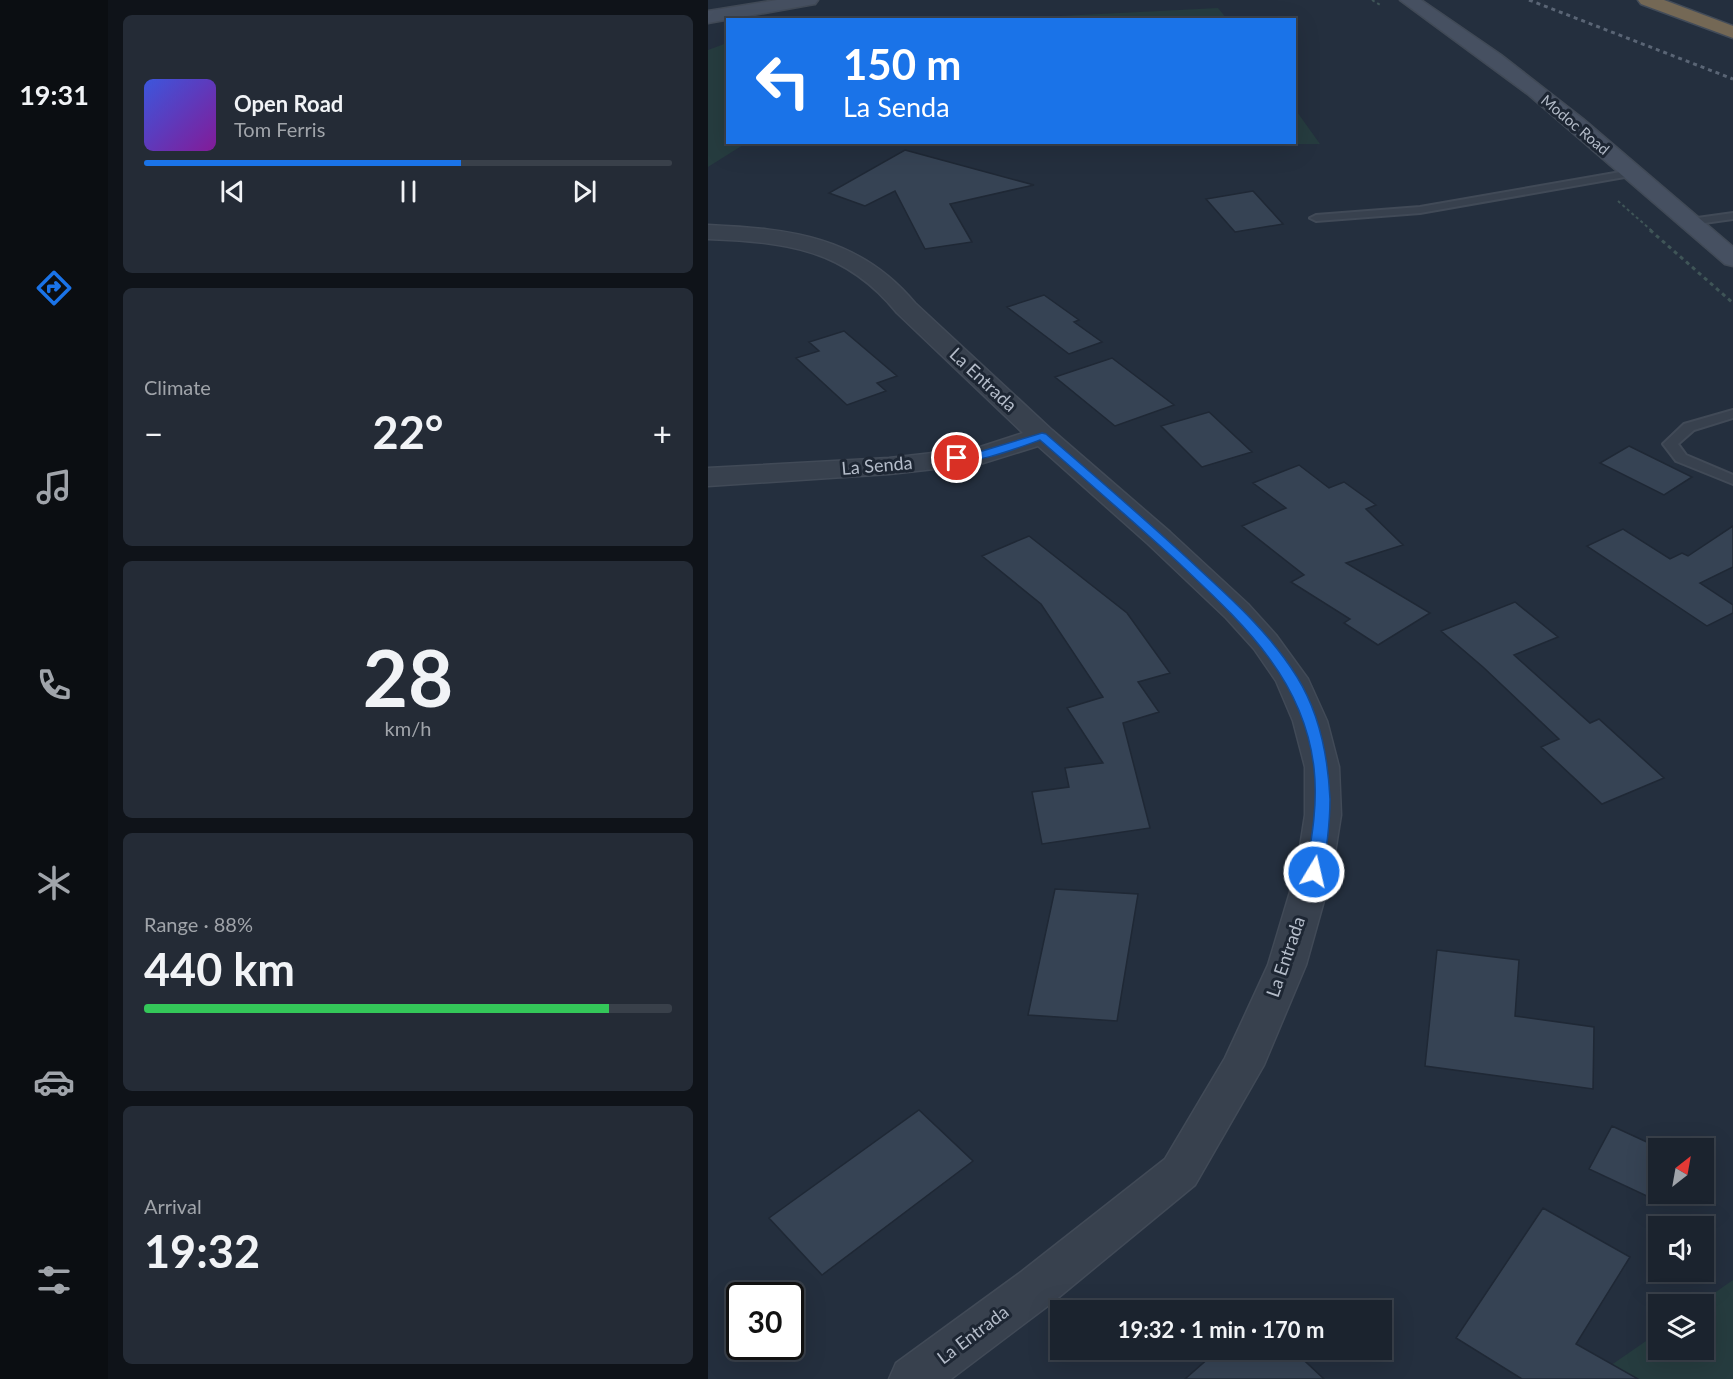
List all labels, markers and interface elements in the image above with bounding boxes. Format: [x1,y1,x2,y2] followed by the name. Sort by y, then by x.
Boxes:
[843,39,961,89] text: 150 m
[744,42,822,120] icon: left
[19,78,89,111] text: 19:31
[234,90,343,117] text: Open Road
[843,90,950,123] text: La Senda
[1538,91,1613,158] street label: Modoc Road
[234,117,325,141] text: Tom Ferris
[216,175,249,208] icon: previous
[392,175,425,208] icon: pause
[568,175,601,208] icon: next
[33,267,75,309] icon: directions
[946,343,1022,416] street label: La Entrada
[144,375,211,399] text: Climate
[373,405,443,459] text: 22°
[144,413,163,453] text: −
[653,413,672,453] text: +
[931,432,982,483] pin
[940,441,973,474] icon: arrive
[841,451,913,479] street label: La Senda
[33,466,75,508] icon: music
[363,630,453,724] text: 28
[33,664,75,706] icon: phone
[385,716,431,740] text: km/h
[1282,840,1346,904] position arrow
[33,862,75,904] icon: climate
[144,912,253,936] text: Range · 88%
[1261,914,1309,1000] street label: La Entrada
[144,942,295,996] text: 440 km
[33,1061,75,1103] icon: car
[1648,1138,1714,1204] north arrow
[1648,1138,1714,1360] map controls
[144,1194,202,1218] text: Arrival
[1648,1216,1714,1282] button: sound
[144,1224,260,1278] text: 19:32
[33,1259,75,1301] icon: filters
[726,1282,804,1360] speed limit sign: 30
[1648,1294,1714,1360] button: layers
[932,1300,1012,1368] street label: La Entrada
[1118,1316,1324,1343] text: 19:32 · 1 min · 170 m

